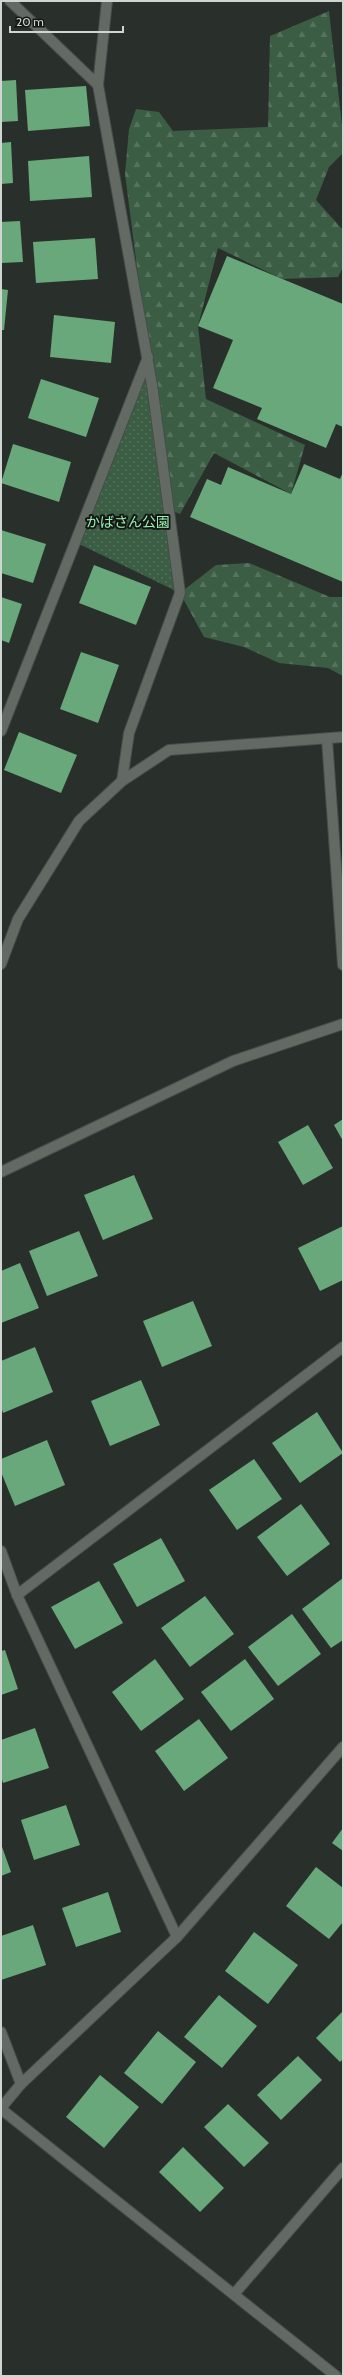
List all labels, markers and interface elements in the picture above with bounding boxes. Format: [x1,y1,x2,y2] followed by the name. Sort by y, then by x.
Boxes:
[10,8,123,34] scale bar
[16,14,44,29] text: 20 m
[86,513,170,531] park label: かばさん公園

